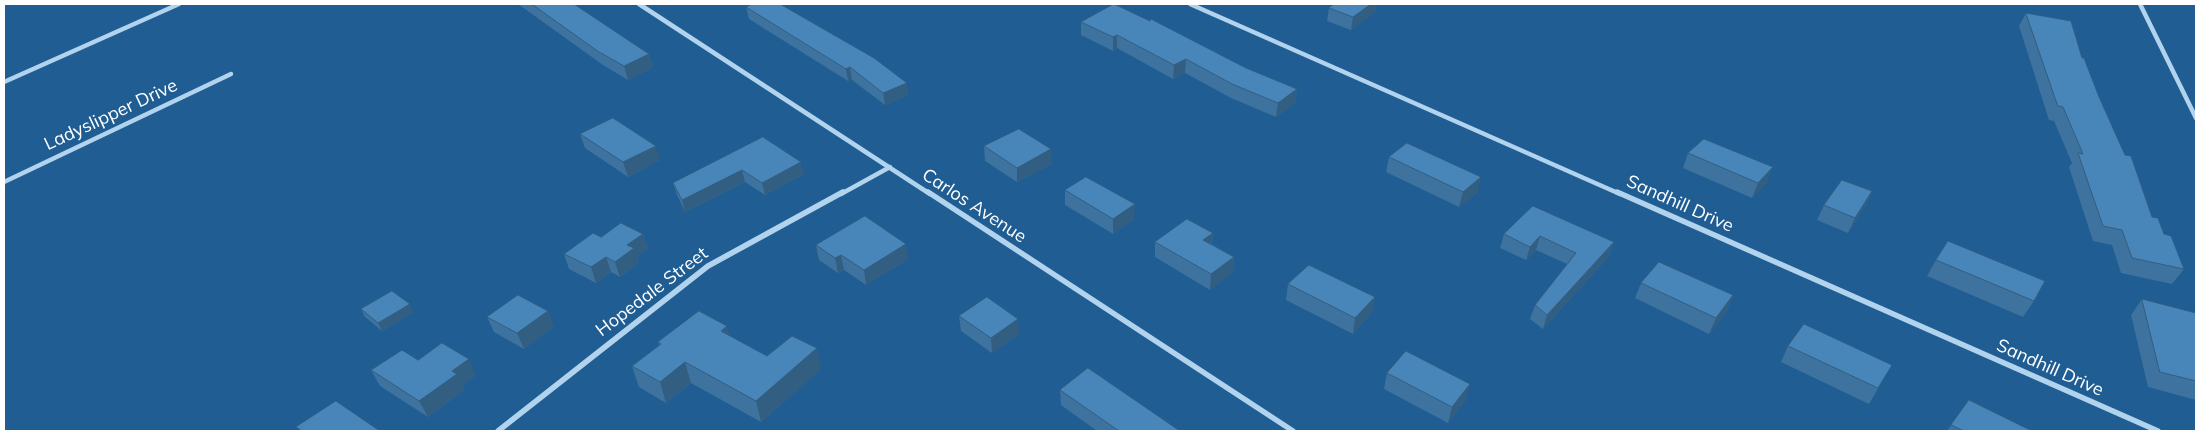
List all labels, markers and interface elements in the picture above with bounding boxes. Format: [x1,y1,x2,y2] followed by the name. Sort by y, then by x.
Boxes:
[41,75,181,155] street label: Ladyslipper Drive
[918,164,1030,248] street label: Carlos Avenue
[1623,171,1737,237] street label: Sandhill Drive
[592,243,712,341] street label: Hopedale Street
[1993,335,2107,401] street label: Sandhill Drive

